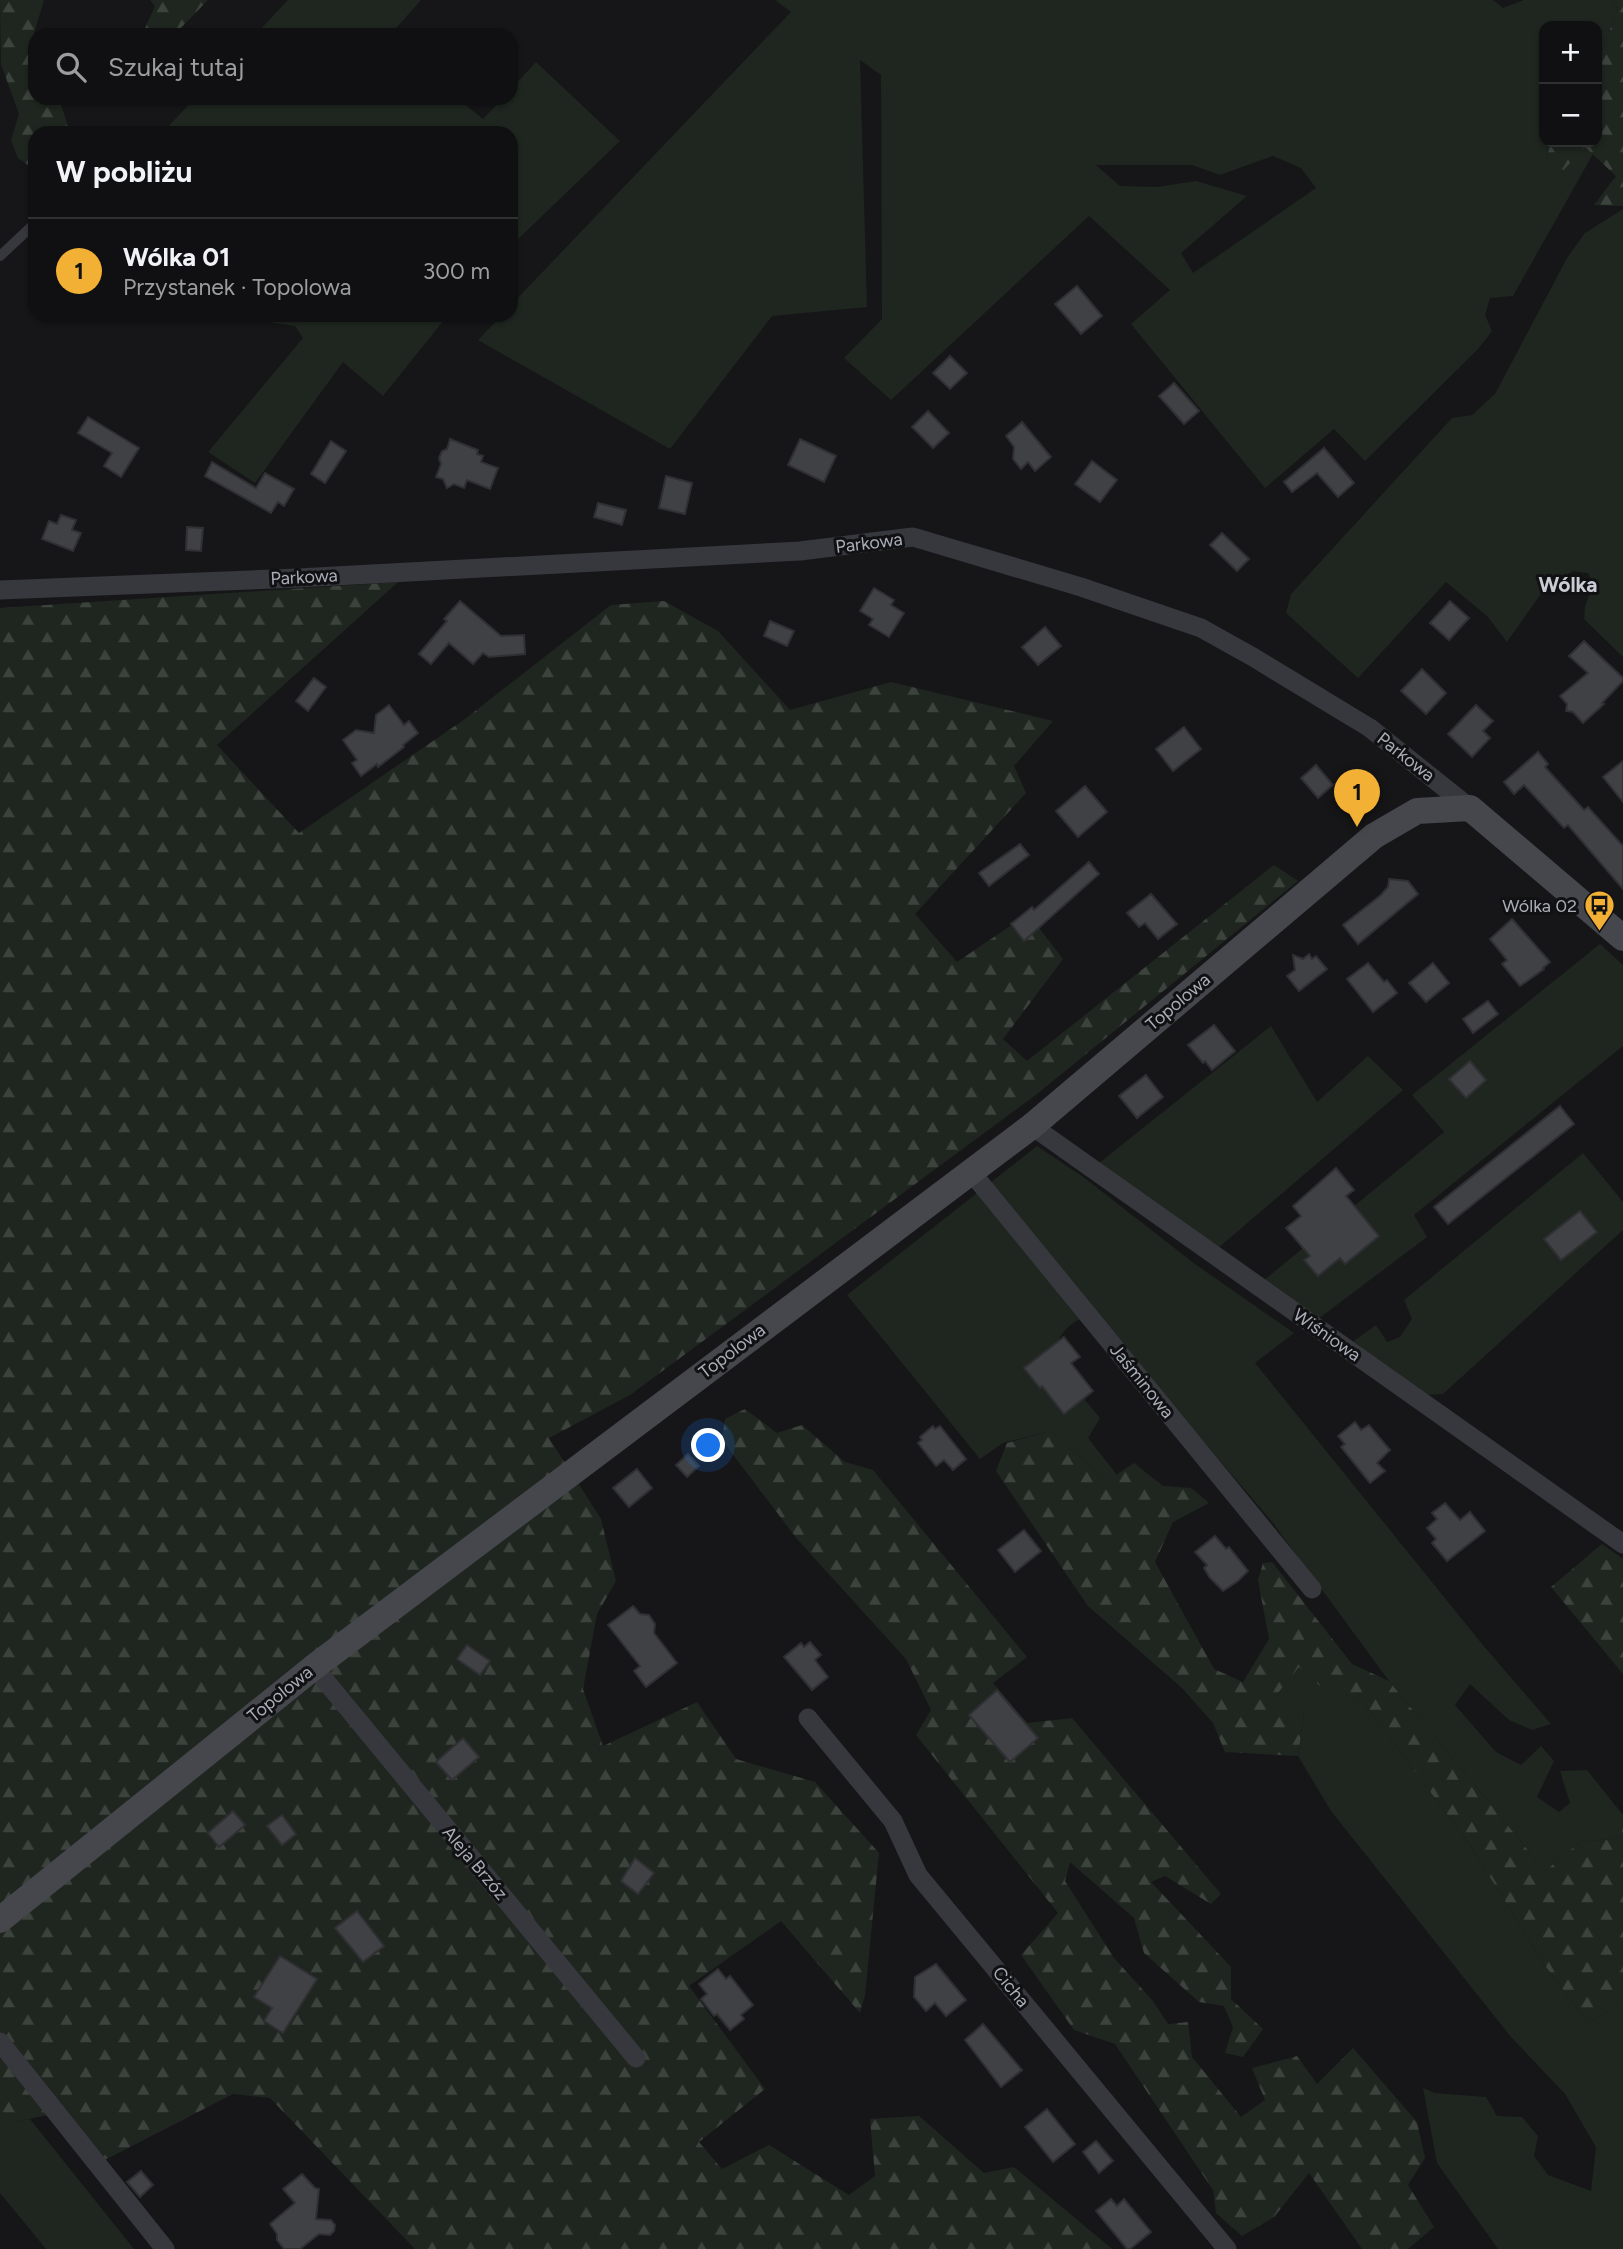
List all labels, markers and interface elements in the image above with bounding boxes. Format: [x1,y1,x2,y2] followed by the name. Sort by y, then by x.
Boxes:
[1539,21,1602,147] map controls
[1539,21,1602,84] button: +
[28,28,518,105] search box
[52,48,90,86] icon: search
[108,51,245,83] text: Szukaj tutaj
[1539,84,1602,147] button: −
[56,153,193,190] text: W pobliżu
[123,241,230,273] text: Wólka 01
[74,257,84,285] text: 1
[423,257,490,285] text: 300 m
[123,273,351,301] text: Przystanek · Topolowa
[834,528,904,558] street label: Parkowa
[270,564,338,590] street label: Parkowa
[1538,572,1598,597] district label: Wólka
[1373,728,1439,786] street label: Parkowa
[1334,769,1380,827] pin: 1
[1583,889,1617,933] bus stop icon: Wólka 02
[1502,895,1577,917] place label: Wólka 02
[1141,969,1215,1035] street label: Topolowa
[1289,1304,1365,1366] street label: Wiśniowa
[694,1319,770,1383] street label: Topolowa
[1105,1339,1179,1423] street label: Jaśminowa
[691,1428,725,1462] your location
[243,1661,317,1727] street label: Topolowa
[438,1822,512,1905] street label: Aleja Brzóz
[988,1962,1034,2012] street label: Cicha

